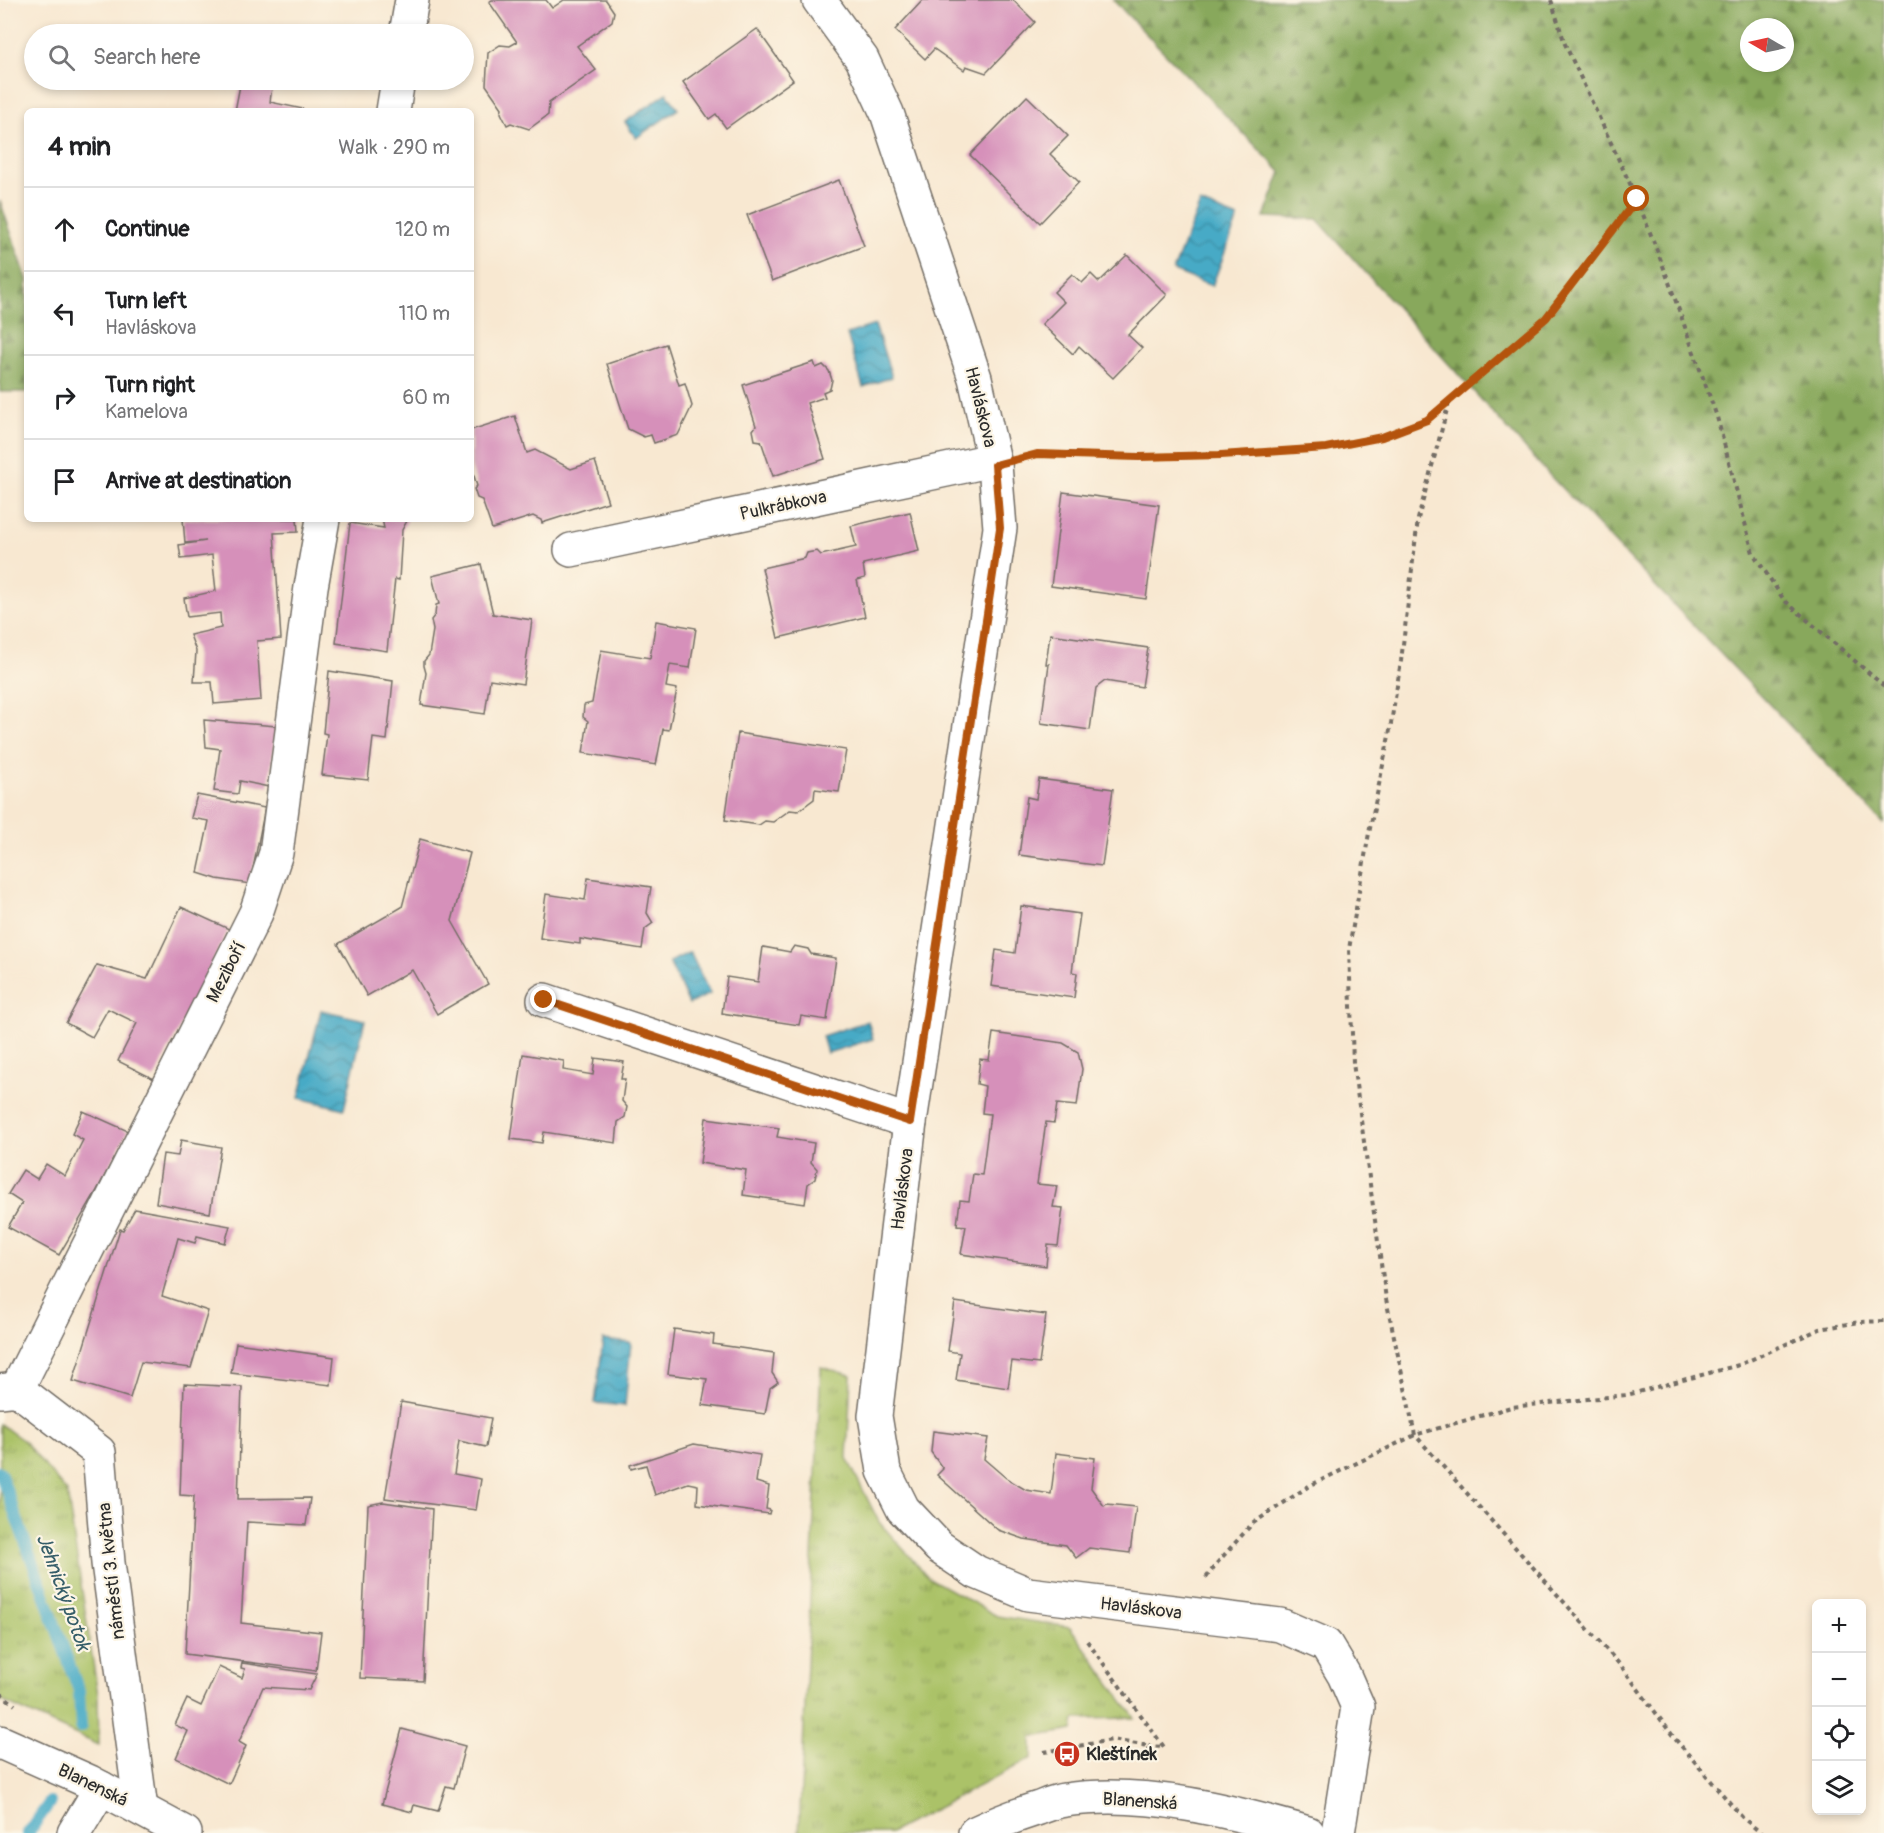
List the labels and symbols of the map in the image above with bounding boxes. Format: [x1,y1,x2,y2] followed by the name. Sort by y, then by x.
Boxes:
[1740,18,1794,72] north arrow
[1623,185,1649,211] route start
[959,364,1002,450] street label: Havláskova
[738,485,829,526] street label: Pulkrábkova
[201,938,251,1006] street label: Meziboří
[530,986,556,1012] route end
[886,1147,919,1231] street label: Havláskova
[93,1501,130,1640] street label: náměstí 3. května
[31,1530,97,1656] water label: Jehnický potok
[1099,1592,1183,1625] street label: Havláskova
[1052,1739,1082,1769] bus stop icon: Kleštínek
[1086,1743,1157,1766] place label: Kleštínek
[54,1759,131,1812] street label: Blanenská
[1102,1787,1178,1816] street label: Blanenská

